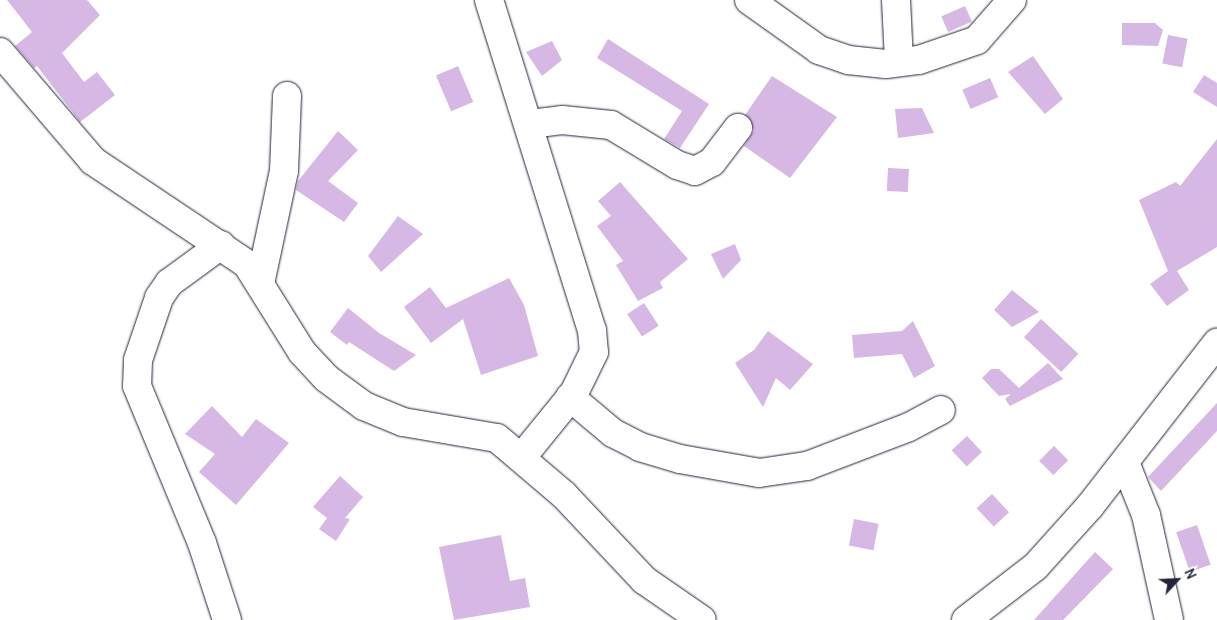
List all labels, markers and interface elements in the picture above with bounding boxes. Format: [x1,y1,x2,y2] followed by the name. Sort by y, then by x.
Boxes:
[1152,555,1202,605] north arrow
[1180,565,1201,582] text: N

